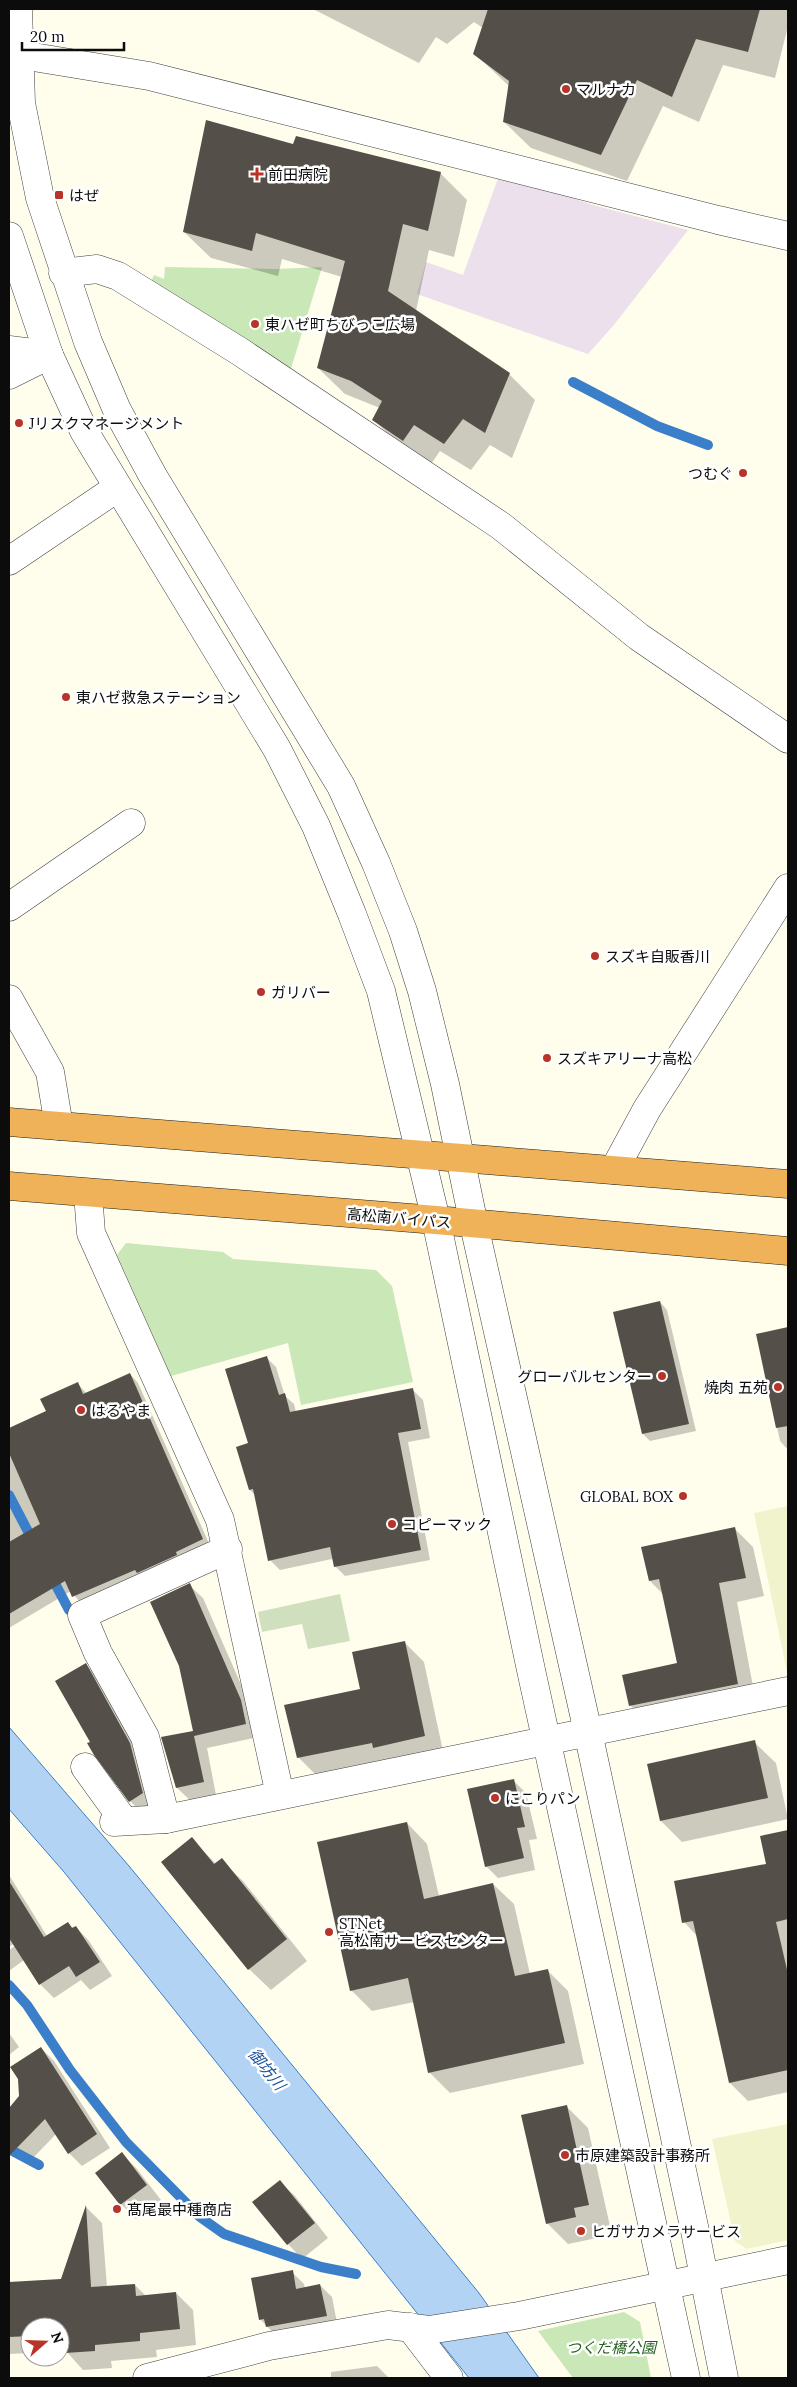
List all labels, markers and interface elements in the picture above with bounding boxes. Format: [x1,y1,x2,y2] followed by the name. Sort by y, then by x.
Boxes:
[22,20,125,52] scale bar
[30,27,65,46] text: 20 m
[576,80,636,99] place label: マルナカ
[560,83,572,95] marker: マルナカ
[268,165,328,184] place label: 前田病院
[250,167,264,181] marker: 前田病院
[69,186,99,205] place label: はぜ
[53,189,65,201] marker: はぜ
[265,315,415,334] place label: 東ハゼ町ちびっこ広場
[249,318,261,330] marker: 東ハゼ町ちびっこ広場
[28,414,184,433] place label: Jリスクマネージメント
[13,417,25,429] marker: Jリスクマネージメント
[688,464,733,483] place label: つむぐ
[737,467,749,479] marker: つむぐ
[76,688,241,707] place label: 東ハゼ救急ステーション
[60,691,72,703] marker: 東ハゼ救急ステーション
[605,947,710,966] place label: スズキ自販香川
[589,950,601,962] marker: スズキ自販香川
[271,983,331,1002] place label: ガリバー
[255,986,267,998] marker: ガリバー
[557,1049,692,1068] place label: スズキアリーナ高松
[541,1052,553,1064] marker: スズキアリーナ高松
[346,1204,452,1232] street label: 高松南バイパス
[517,1367,652,1386] place label: グローバルセンター
[656,1370,668,1382] marker: グローバルセンター
[704,1378,768,1397] place label: 焼肉 五苑
[772,1381,784,1393] marker: 焼肉 五苑
[91,1401,151,1420] place label: はるやま
[75,1404,87,1416] marker: はるやま
[580,1487,673,1506] place label: GLOBAL BOX
[677,1490,689,1502] marker: GLOBAL BOX
[402,1515,492,1534] place label: コピーマック
[386,1518,398,1530] marker: コピーマック
[505,1789,580,1808] place label: にこりパン
[489,1792,501,1804] marker: にこりパン
[339,1914,504,1950] place label: STNet 高松南サービスセンター
[323,1926,335,1938] marker: STNet 高松南サービスセンター
[244,2044,291,2095] water label: 御坊川
[575,2146,710,2165] place label: 市原建築設計事務所
[559,2149,571,2161] marker: 市原建築設計事務所
[127,2200,232,2219] place label: 髙尾最中種商店
[111,2203,123,2215] marker: 髙尾最中種商店
[591,2222,741,2241] place label: ヒガサカメラサービス
[575,2225,587,2237] marker: ヒガサカメラサービス
[20,2317,70,2367] north arrow
[47,2329,68,2346] text: N
[566,2338,658,2357] park label: つくだ橋公園

